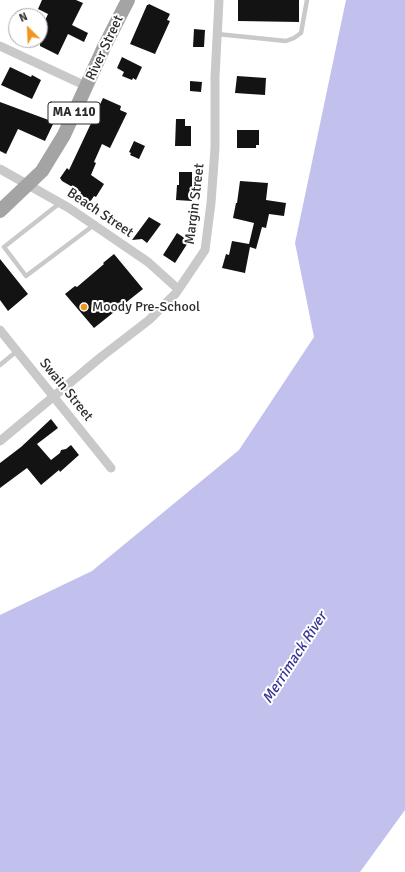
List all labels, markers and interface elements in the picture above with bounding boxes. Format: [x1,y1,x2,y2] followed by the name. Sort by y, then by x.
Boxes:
[8,8,48,48] north arrow
[17,10,29,25] text: N
[83,13,127,83] street label: River Street
[48,102,100,124] road number: MA 110
[182,162,208,246] street label: Margin Street
[64,185,136,241] street label: Beach Street
[92,299,200,315] place label: Moody Pre-School
[79,302,89,312] marker: Moody Pre-School
[36,355,96,425] street label: Swain Street
[259,609,331,707] water label: Merrimack River

